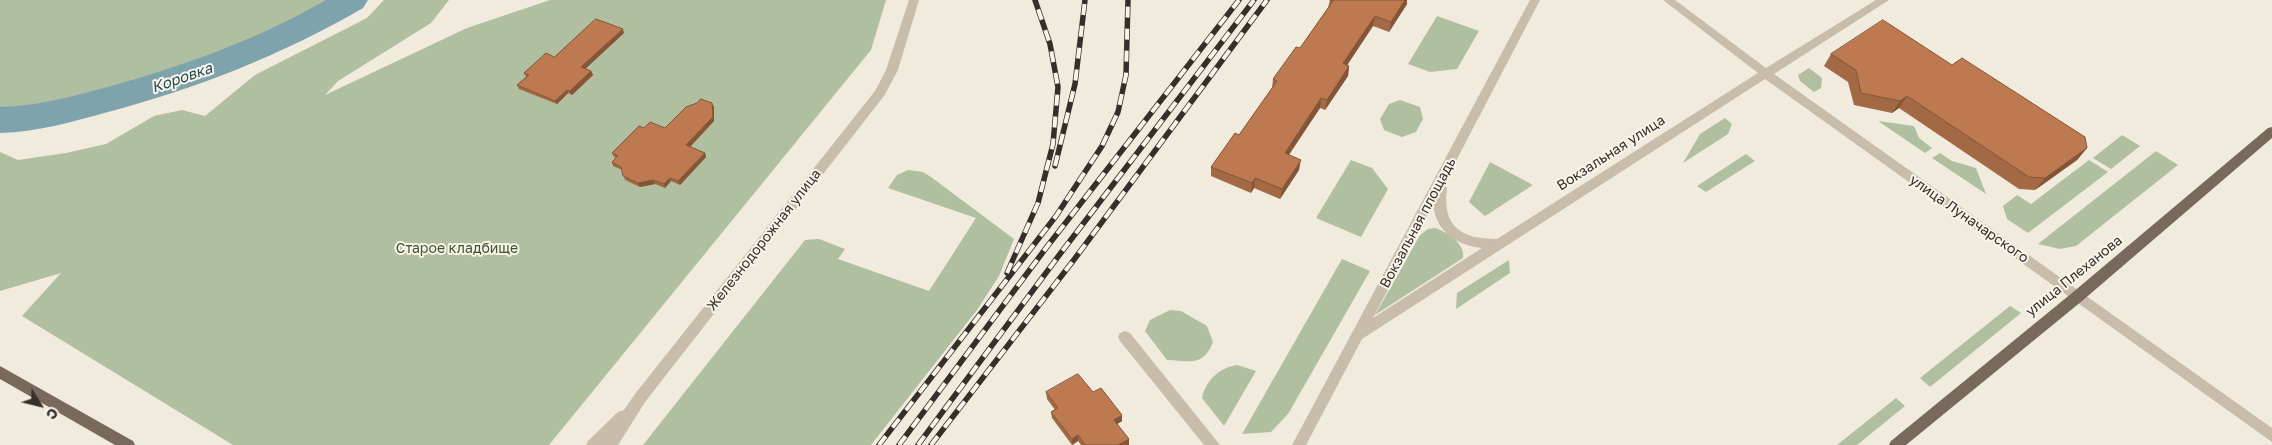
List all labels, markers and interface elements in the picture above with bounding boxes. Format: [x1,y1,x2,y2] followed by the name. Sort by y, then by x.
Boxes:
[149,59,215,97] water label: Коровка
[1554,112,1668,194] street label: Вокзальная улица
[1377,155,1459,291] street label: Вокзальная площадь
[703,166,825,314] street label: Железнодорожная улица
[1906,172,2032,266] street label: улица Луначарского
[2022,232,2126,320] street label: улица Плеханова
[396,241,518,257] park label: Старое кладбище
[15,380,65,430] north arrow
[43,405,62,423] text: С

